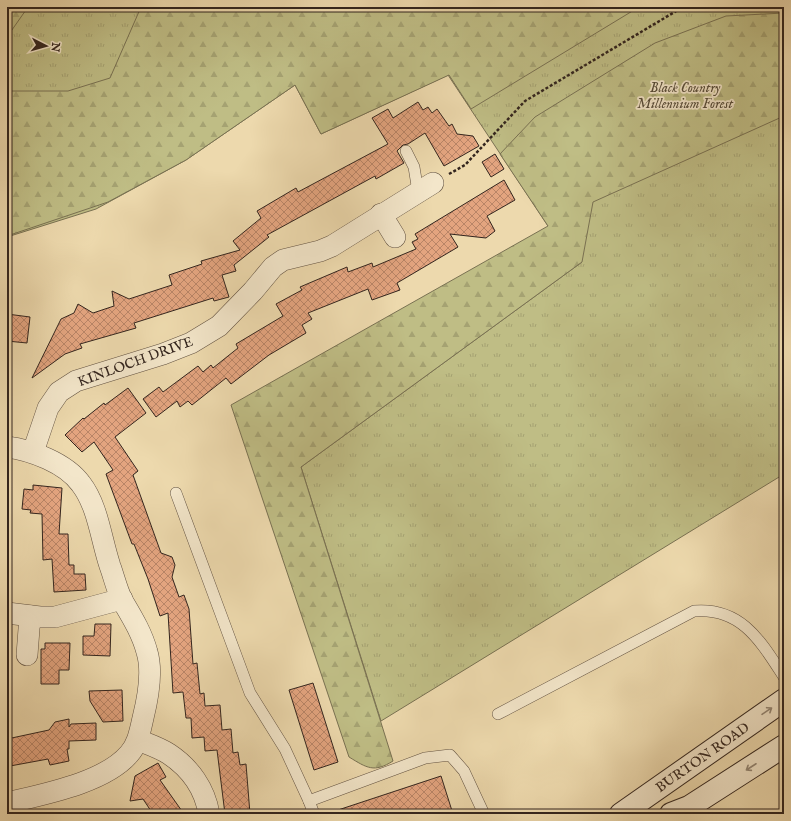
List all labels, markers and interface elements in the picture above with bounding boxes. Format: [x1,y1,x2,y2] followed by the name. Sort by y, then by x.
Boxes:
[26,26,66,66] north arrow
[47,40,63,53] text: N
[637,79,733,113] park label: Black Country Millennium Forest
[75,333,196,391] street label: KINLOCH DRIVE
[762,707,773,715] one-way arrow
[652,719,753,797] street label: BURTON ROAD
[746,763,757,771] one-way arrow

